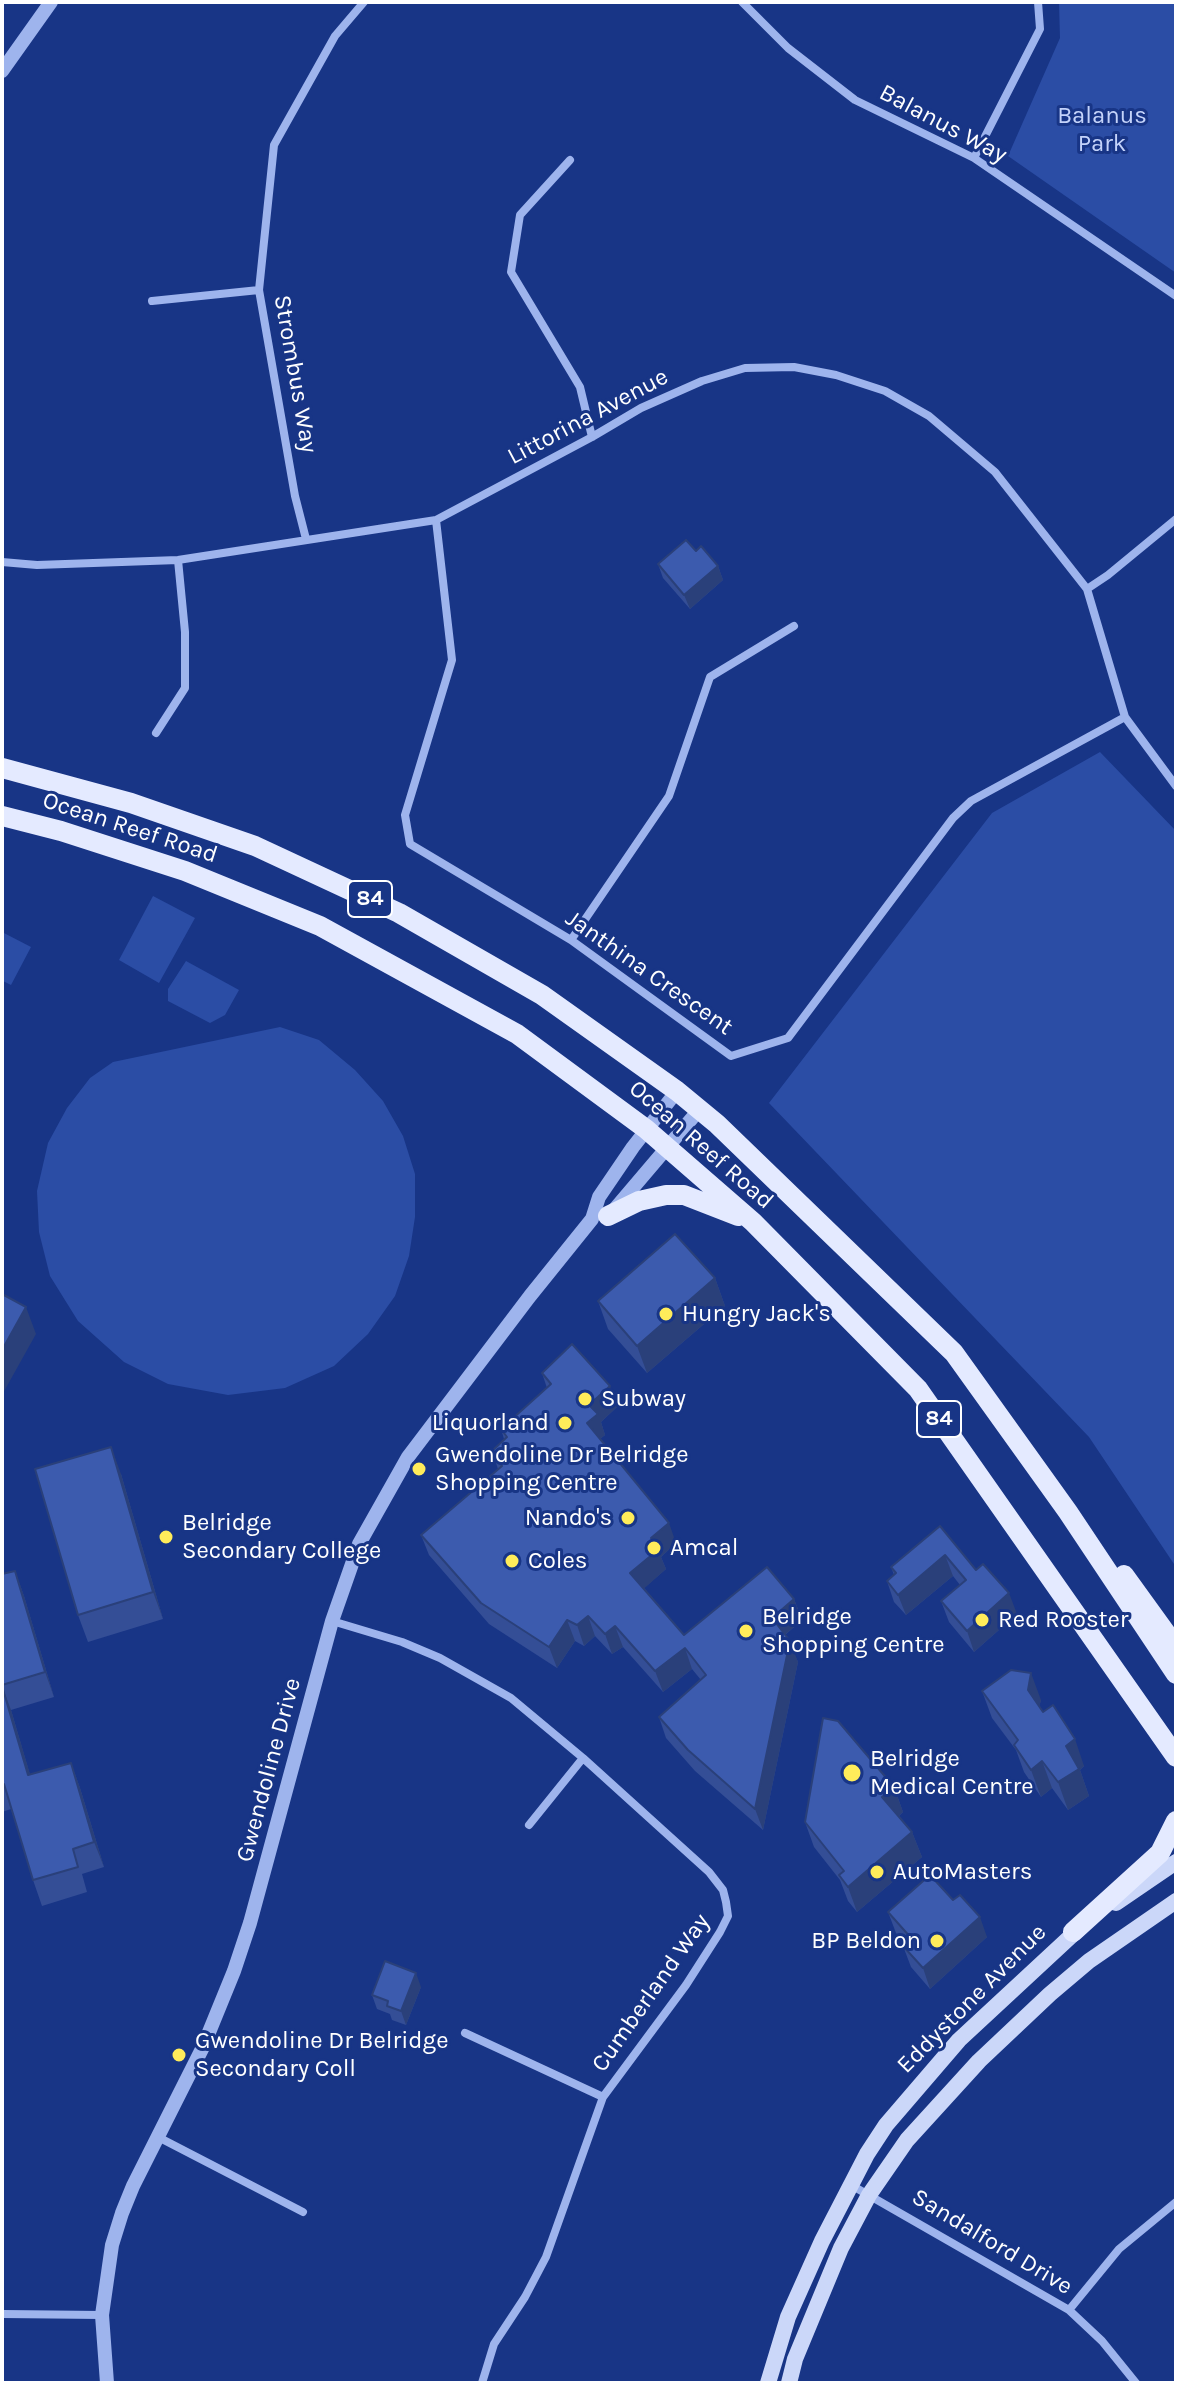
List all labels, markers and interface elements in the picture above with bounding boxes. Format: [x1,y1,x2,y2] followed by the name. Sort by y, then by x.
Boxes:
[874,78,1012,170] street label: Balanus Way
[1057,102,1147,158] park label: Balanus Park
[267,293,323,455] street label: Strombus Way
[503,363,673,471] street label: Littorina Avenue
[39,786,221,870] street label: Ocean Reef Road
[348,881,392,917] road number: 84
[560,904,738,1042] street label: Janthina Crescent
[623,1074,779,1216] street label: Ocean Reef Road
[682,1300,831,1328] place label: Hungry Jack's
[657,1305,675,1323] marker: Hungry Jack's
[601,1385,686,1413] place label: Subway
[576,1390,594,1408] marker: Subway
[917,1401,961,1437] road number: 84
[432,1409,549,1437] place label: Liquorland
[556,1414,574,1432] marker: Liquorland
[435,1441,688,1497] place label: Gwendoline Dr Belridge Shopping Centre
[410,1460,428,1478] marker: Gwendoline Dr Belridge Shopping Centre
[525,1504,612,1532] place label: Nando's
[182,1509,381,1565] place label: Belridge Secondary College
[619,1509,637,1527] marker: Nando's
[157,1528,175,1546] marker: Belridge Secondary College
[670,1534,739,1562] place label: Amcal
[645,1539,663,1557] marker: Amcal
[528,1547,587,1575] place label: Coles
[503,1552,521,1570] marker: Coles
[762,1603,945,1659] place label: Belridge Shopping Centre
[998,1606,1129,1634] place label: Red Rooster
[973,1611,991,1629] marker: Red Rooster
[737,1622,755,1640] marker: Belridge Shopping Centre
[231,1675,307,1865] street label: Gwendoline Drive
[870,1745,1034,1801] place label: Belridge Medical Centre
[841,1762,863,1784] marker: Belridge Medical Centre
[893,1858,1032,1886] place label: AutoMasters
[868,1863,886,1881] marker: AutoMasters
[586,1908,716,2078] street label: Cumberland Way
[891,1918,1053,2080] street label: Eddystone Avenue
[811,1927,921,1955] place label: BP Beldon
[928,1932,946,1950] marker: BP Beldon
[195,2027,448,2083] place label: Gwendoline Dr Belridge Secondary Coll
[170,2046,188,2064] marker: Gwendoline Dr Belridge Secondary Coll
[906,2183,1078,2301] street label: Sandalford Drive

